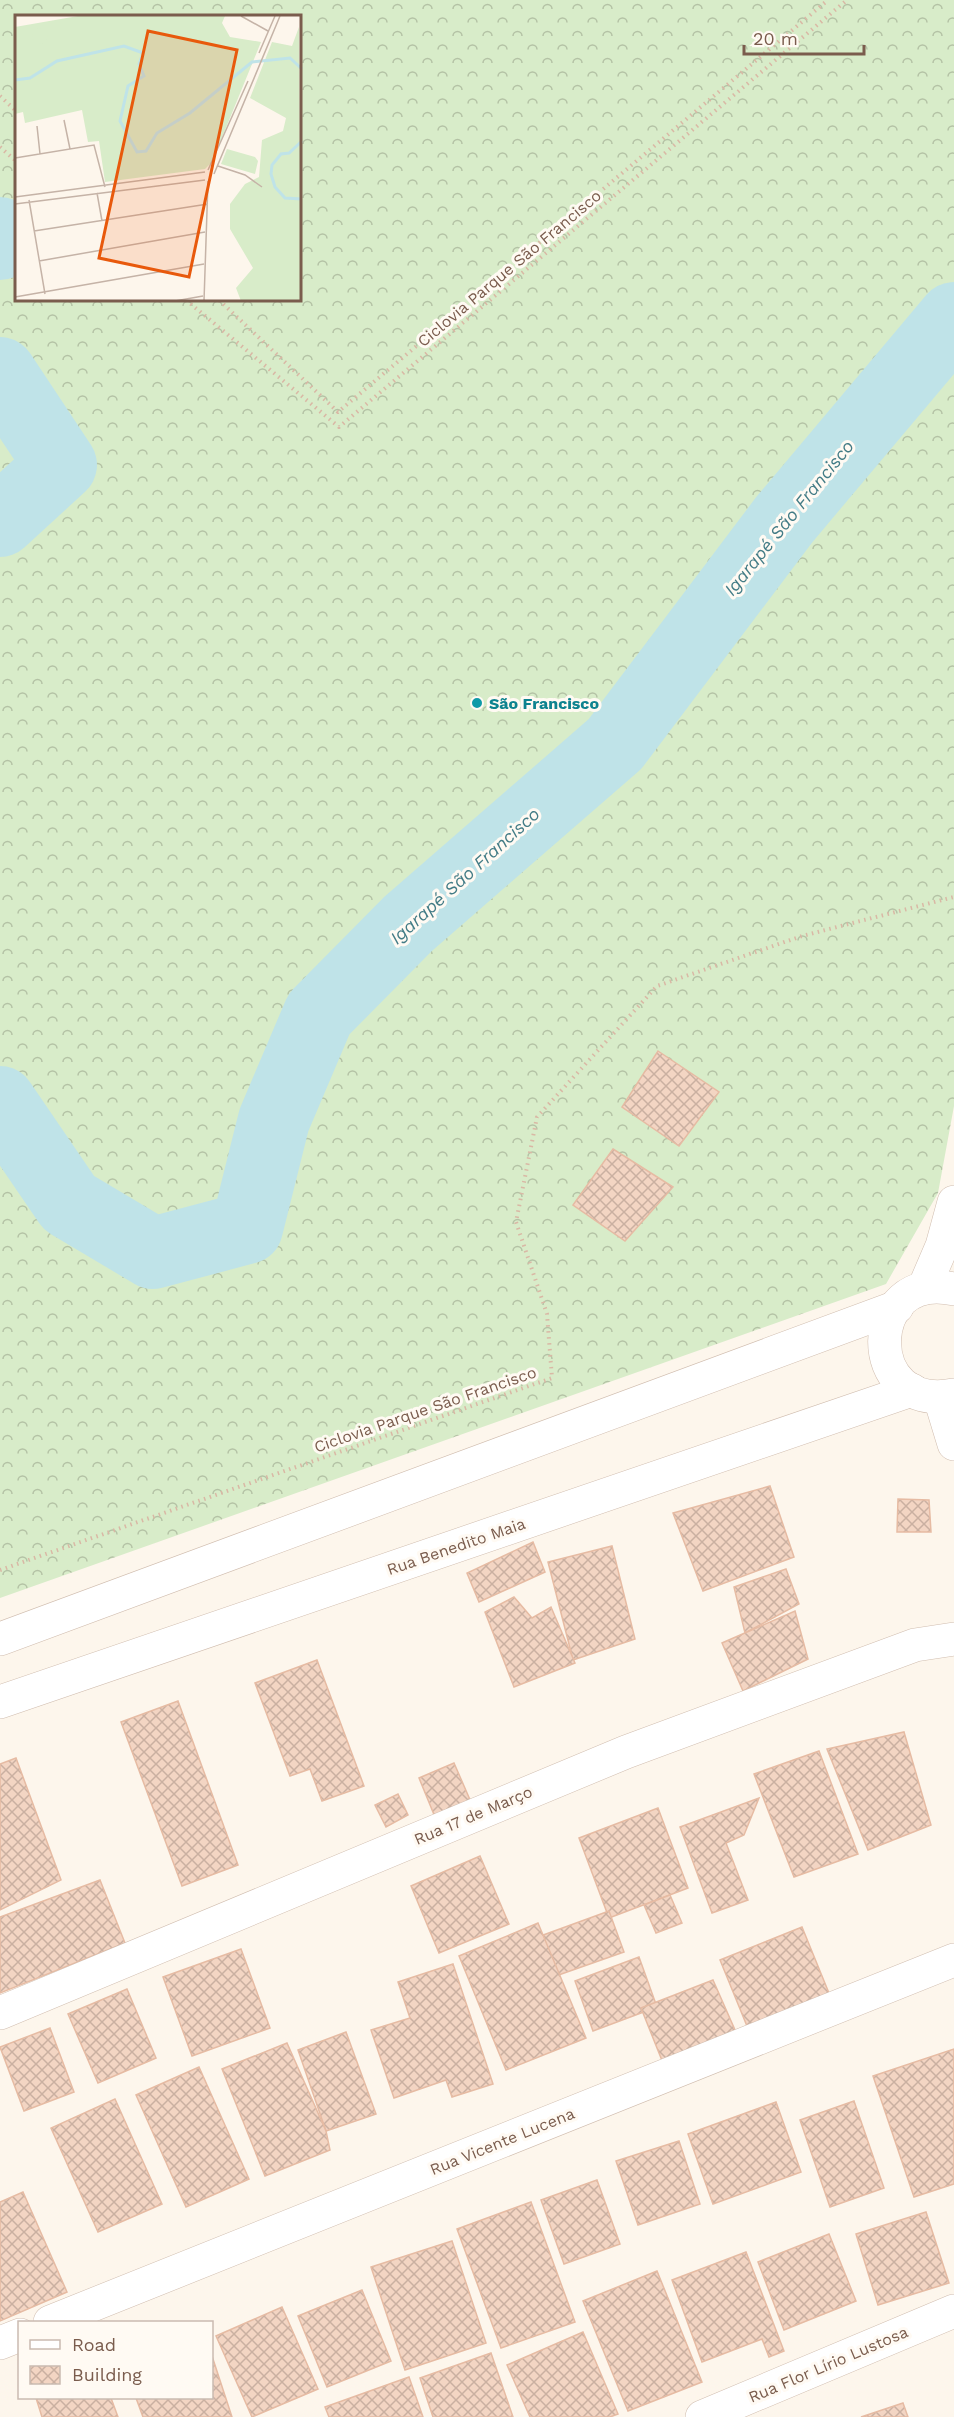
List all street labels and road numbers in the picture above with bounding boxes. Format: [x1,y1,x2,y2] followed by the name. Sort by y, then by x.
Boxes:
[414,186,605,351] street label: Ciclovia Parque São Francisco
[312,1362,539,1457] street label: Ciclovia Parque São Francisco
[384,1514,528,1579] street label: Rua Benedito Maia
[411,1782,535,1849] street label: Rua 17 de Março
[427,2104,577,2179] street label: Rua Vicente Lucena
[746,2322,911,2407] street label: Rua Flor Lírio Lustosa

